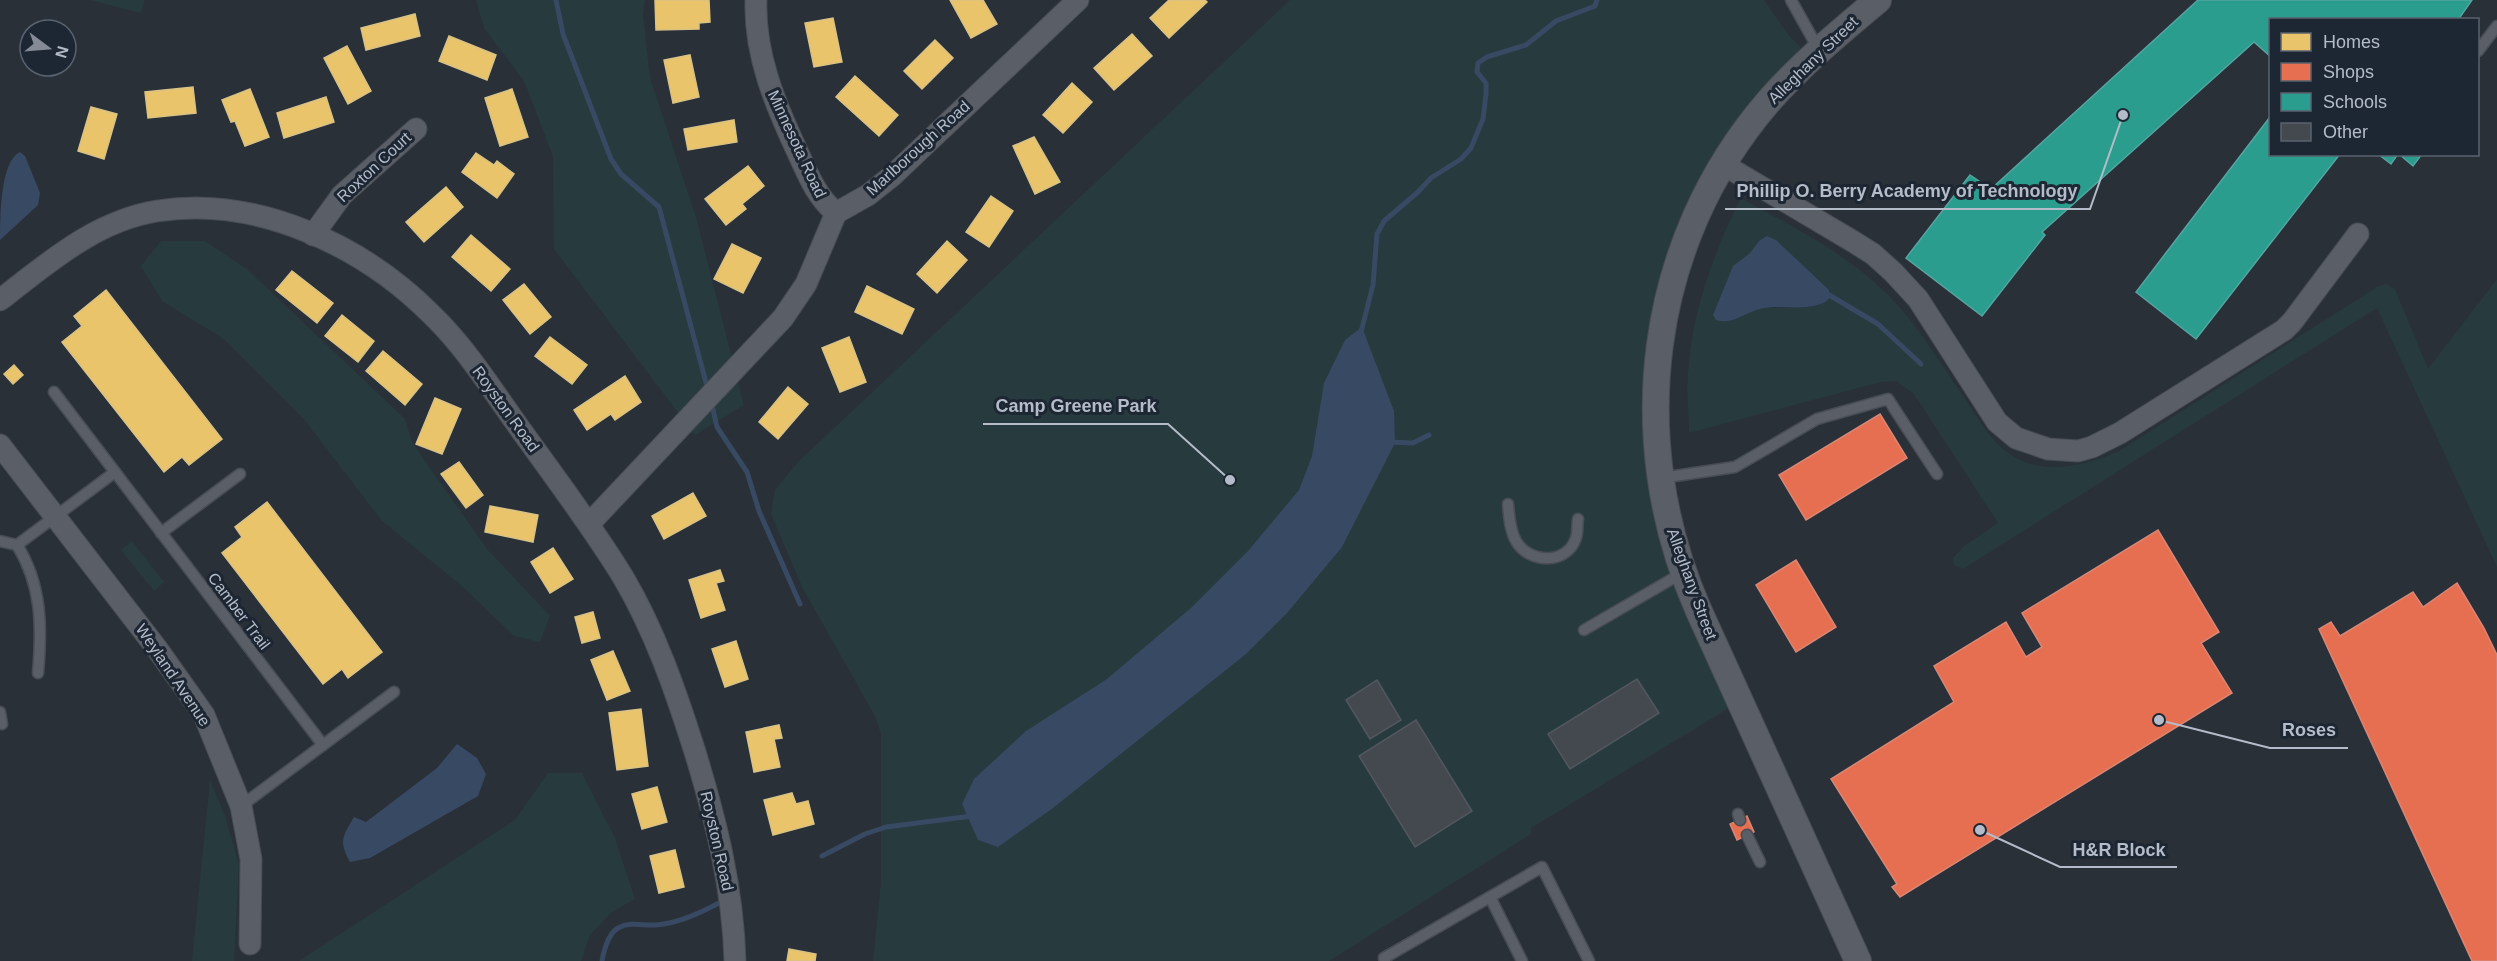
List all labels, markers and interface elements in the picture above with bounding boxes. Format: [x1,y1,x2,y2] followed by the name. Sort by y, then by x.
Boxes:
[1765,13,1862,107] street label: Alleghany Street
[18,18,78,78] north arrow
[2269,18,2479,156] legend
[2323,32,2380,52] text: Homes
[52,44,72,60] text: N
[2323,62,2374,82] text: Shops
[765,88,829,200] street label: Minnesota Road
[2323,92,2387,112] text: Schools
[863,97,973,199] street label: Marlborough Road
[2323,122,2368,142] text: Other
[334,128,415,205] street label: Roxton Court
[1725,173,2090,209] callout: Phillip O. Berry Academy of Technology
[1736,181,2078,201] text: Phillip O. Berry Academy of Technology
[469,363,543,455] street label: Royston Road
[983,388,1168,424] callout: Camp Greene Park
[995,396,1158,416] text: Camp Greene Park
[1664,526,1720,643] street label: Alleghany Street
[205,569,273,653] street label: Camber Trail
[133,621,214,729] street label: Weyland Avenue
[2270,712,2348,748] callout: Roses
[2282,720,2336,740] text: Roses
[697,790,737,892] street label: Royston Road
[2060,831,2177,867] callout: H&R Block
[2072,840,2166,860] text: H&R Block

